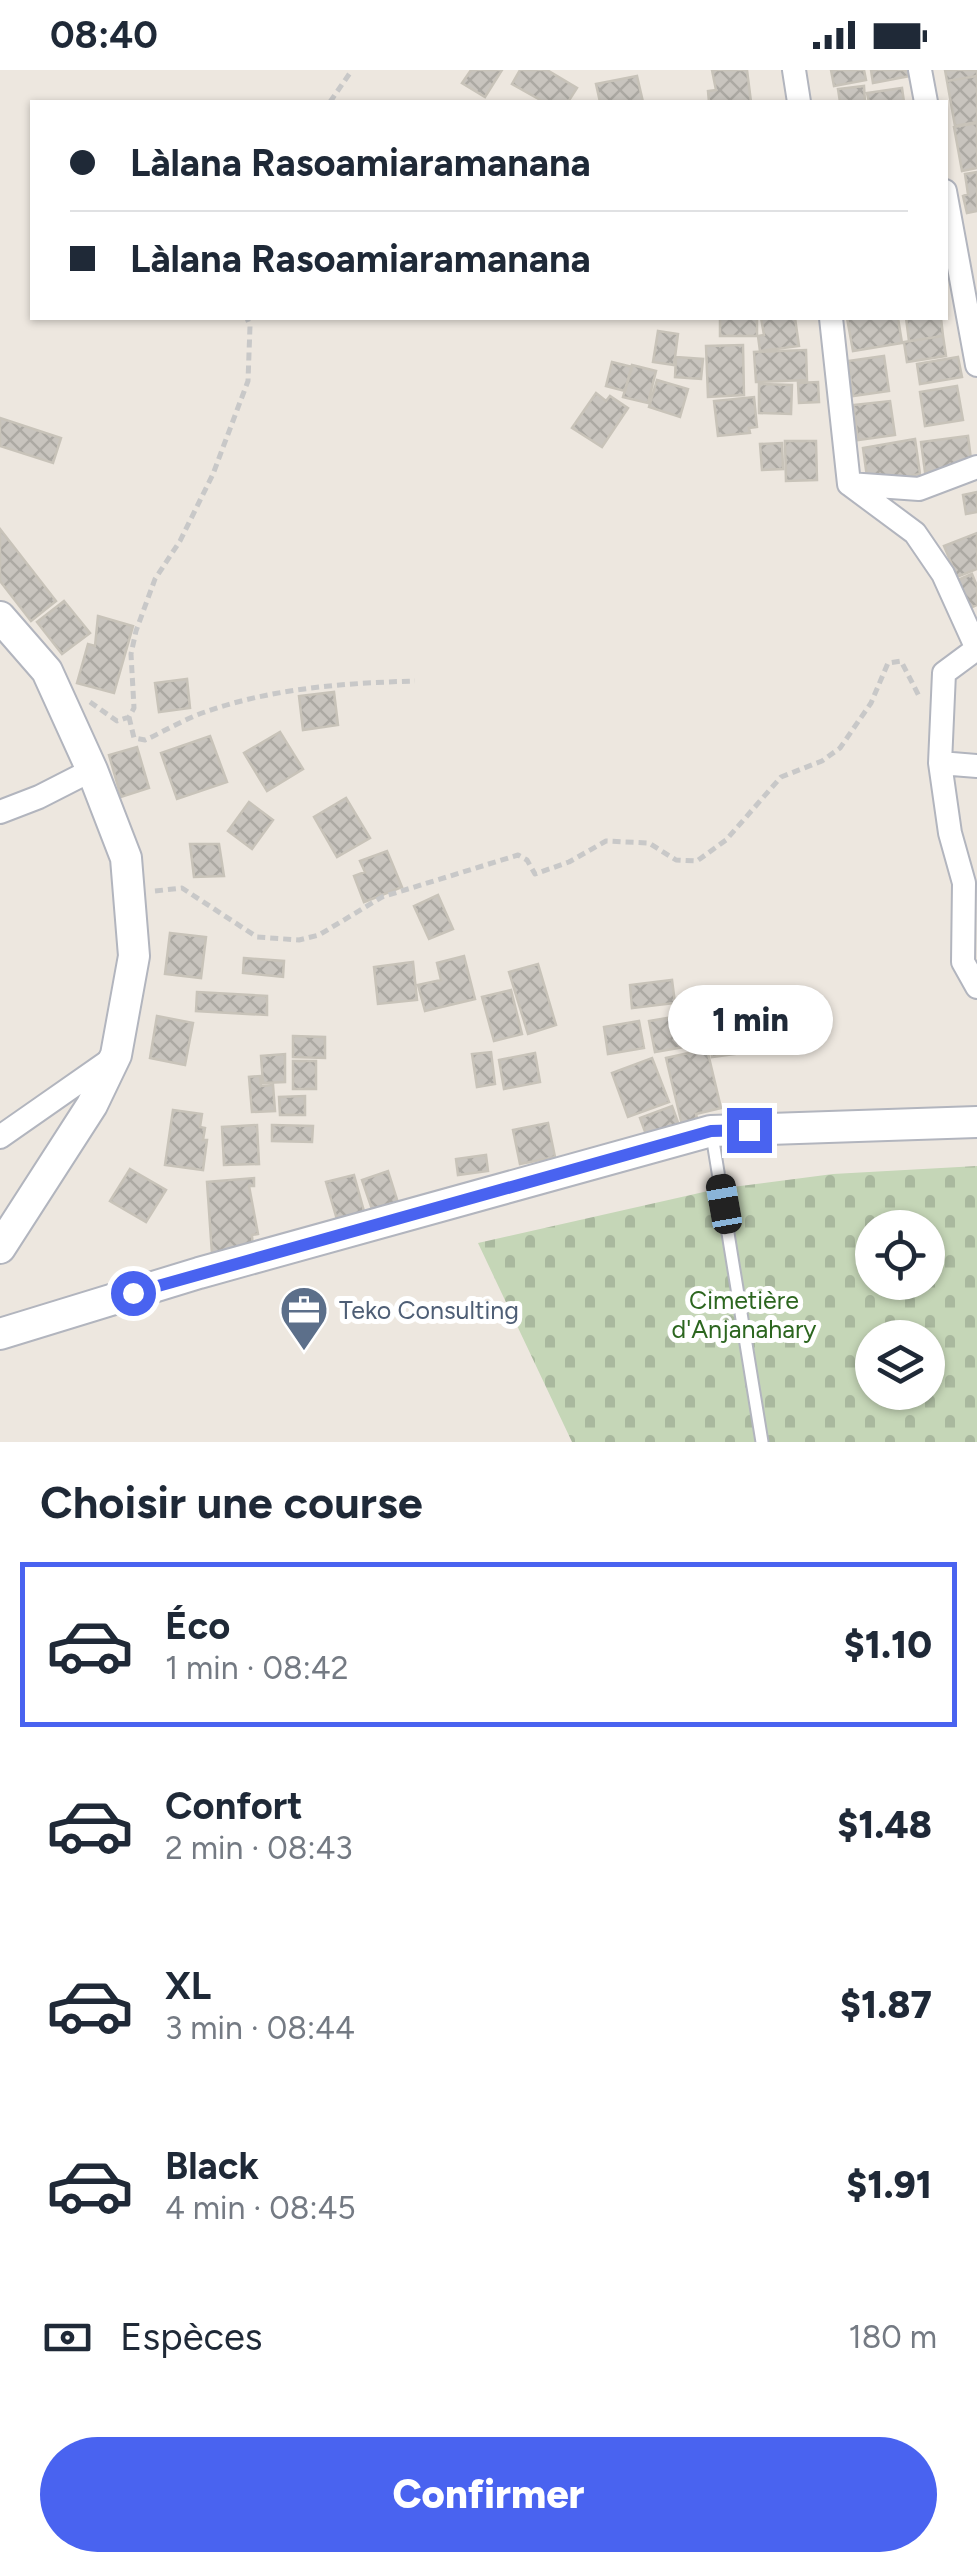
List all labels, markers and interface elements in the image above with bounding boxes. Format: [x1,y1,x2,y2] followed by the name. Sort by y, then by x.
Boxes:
[50,12,158,58] text: 08:40
[130,140,591,186] text: Làlana Rasoamiaramanana
[130,236,591,282] text: Làlana Rasoamiaramanana
[666,985,832,1055] callout: 1 min
[712,1001,789,1039] text: 1 min
[727,1108,772,1153] route end
[704,1172,744,1236] car
[855,1210,945,1410] map controls
[855,1210,945,1300] button: locate
[111,1271,156,1316] route start
[278,1284,330,1352] office icon: Teko Consulting
[671,1285,817,1344] park label: Cimetière d'Anjanahary
[339,1295,519,1325] place label: Teko Consulting
[855,1320,945,1410] button: layers
[40,1475,423,1529] text: Choisir une course
[45,1600,135,1690] icon: car
[165,1603,230,1649] text: Éco
[844,1622,932,1668] text: $1.10
[165,1649,349,1687] text: 1 min · 08:42
[45,1780,135,1870] icon: car
[165,1783,302,1829] text: Confort
[837,1802,932,1848] text: $1.48
[165,1829,353,1867] text: 2 min · 08:43
[45,1960,135,2050] icon: car
[165,1963,211,2009] text: XL
[840,1982,932,2028] text: $1.87
[165,2009,355,2047] text: 3 min · 08:44
[45,2140,135,2230] icon: car
[165,2143,259,2189] text: Black
[846,2162,932,2208] text: $1.91
[165,2189,356,2227] text: 4 min · 08:45
[40,2310,95,2365] icon: cash
[120,2314,262,2360] text: Espèces
[848,2318,937,2356] text: 180 m
[40,2437,937,2552] button: Confirmer

